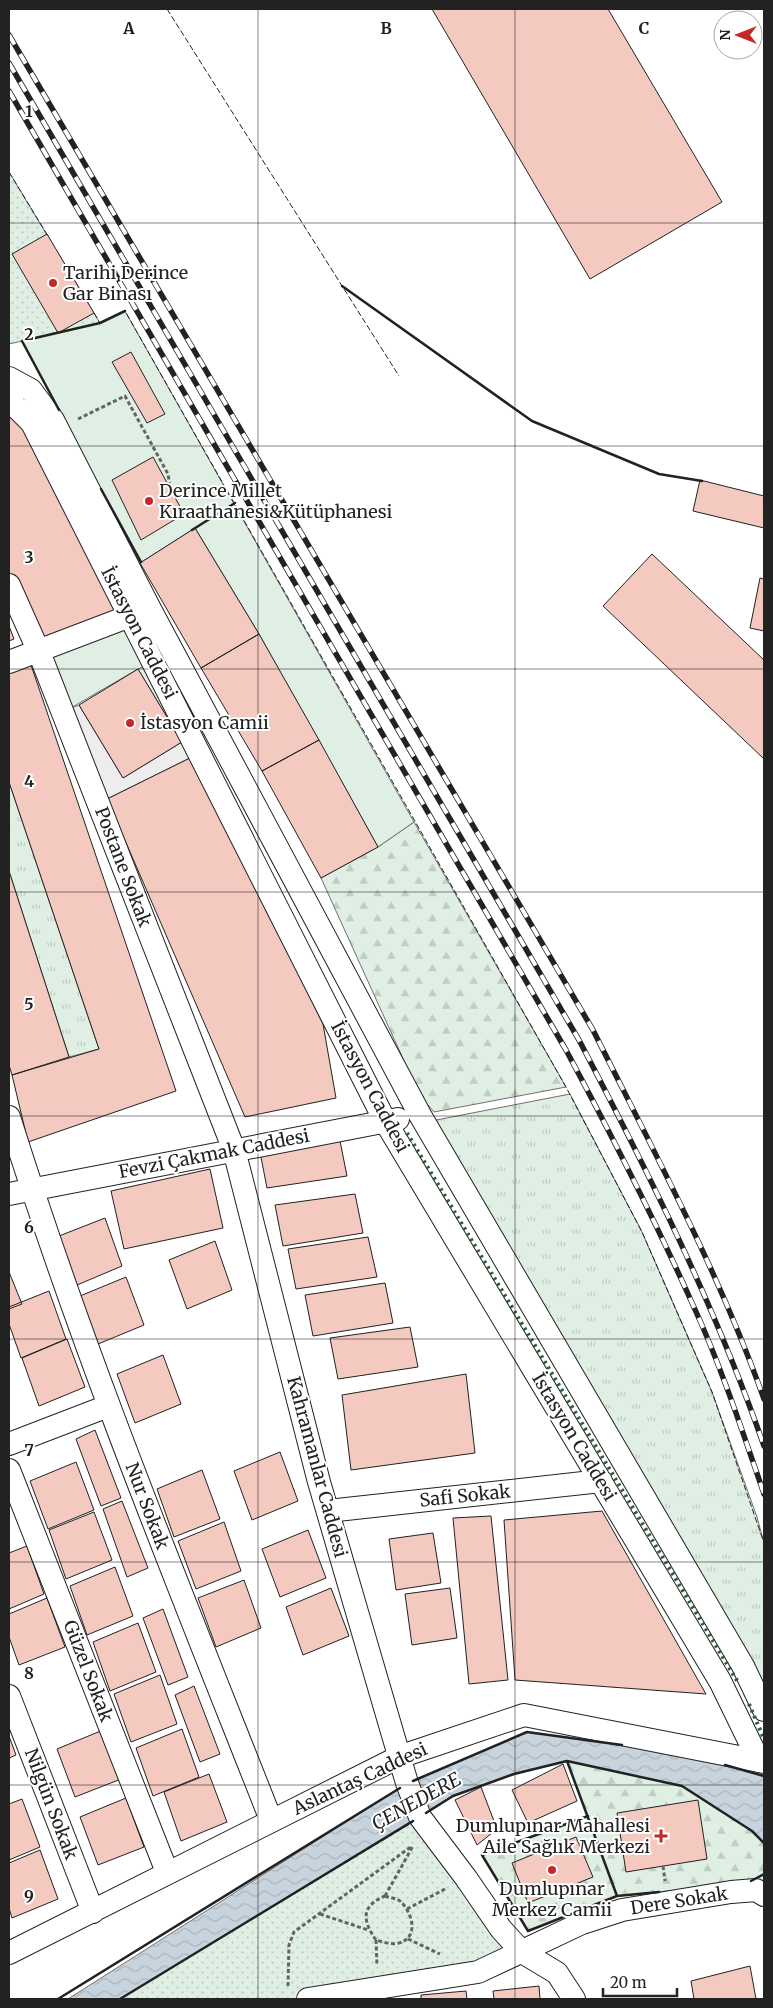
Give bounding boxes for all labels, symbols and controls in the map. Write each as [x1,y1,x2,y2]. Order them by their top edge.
north arrow [713,10,763,60]
text: A [122,18,135,38]
text: B [380,18,392,38]
text: C [639,18,649,38]
text: N [716,29,734,41]
text: 1 [25,101,33,121]
place label: Tarihi Derince Gar Binası [63,261,188,305]
marker: Tarihi Derince Gar Binası [47,277,59,289]
text: 2 [24,324,34,344]
place label: Derince Millet Kıraathanesi&Kütüphanesi [159,479,392,523]
marker: Derince Millet Kıraathanesi&Kütüphanesi [143,495,155,507]
text: 3 [24,547,34,567]
street label: İstasyon Caddesi [96,563,183,703]
place label: İstasyon Camii [140,711,269,734]
marker: İstasyon Camii [124,717,136,729]
text: 4 [24,771,34,791]
street label: Postane Sokak [90,804,157,931]
text: 5 [24,994,34,1014]
street label: İstasyon Caddesi [326,1017,415,1156]
street label: Fevzi Çakmak Caddesi [117,1124,311,1183]
text: 6 [24,1217,34,1237]
street label: İstasyon Caddesi [527,1369,622,1505]
street label: Kahramanlar Caddesi [282,1374,353,1560]
text: 7 [24,1440,34,1460]
street label: Nur Sokak [120,1459,175,1553]
street label: Safi Sokak [418,1479,512,1512]
street label: Güzel Sokak [59,1617,119,1725]
text: 8 [24,1663,34,1683]
street label: Aslantaş Caddesi [288,1737,431,1820]
street label: Nilgün Sokak [20,1745,83,1863]
water label: ÇENEDERE [367,1767,465,1835]
place label: Dumlupınar Mahallesi Aile Sağlık Merkezi [456,1814,650,1858]
marker: Dumlupınar Mahallesi Aile Sağlık Merkezi [654,1829,668,1843]
marker: Dumlupınar Merkez Camii [546,1864,558,1876]
place label: Dumlupınar Merkez Camii [492,1877,612,1921]
street label: Dere Sokak [629,1881,730,1920]
text: 9 [24,1886,34,1906]
scale bar [603,1966,677,1998]
text: 20 m [610,1973,647,1992]

